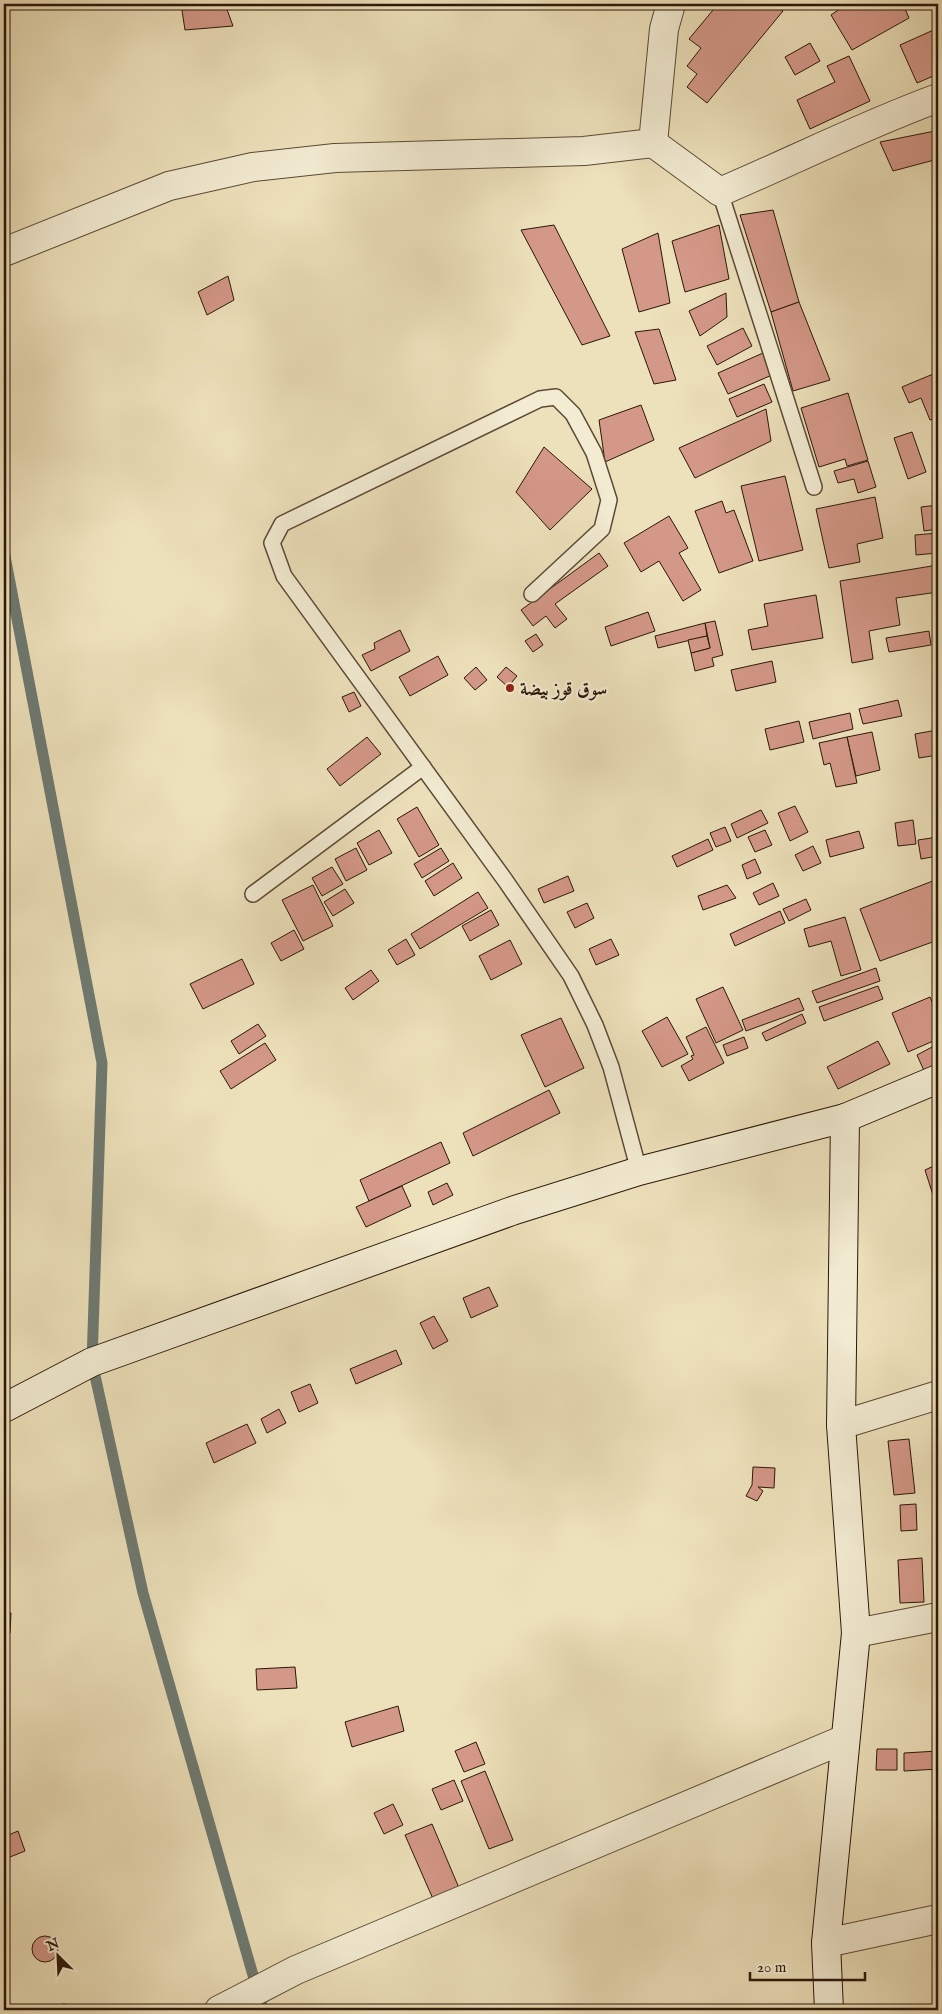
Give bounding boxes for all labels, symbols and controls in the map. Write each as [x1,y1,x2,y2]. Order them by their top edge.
place label: سوق قوز بيضة [520,678,607,702]
marker: سوق قوز بيضة [504,682,516,694]
north arrow [32,1932,82,1982]
text: N [43,1934,62,1956]
scale bar [750,1949,864,1981]
text: 20 m [757,1958,787,1977]

